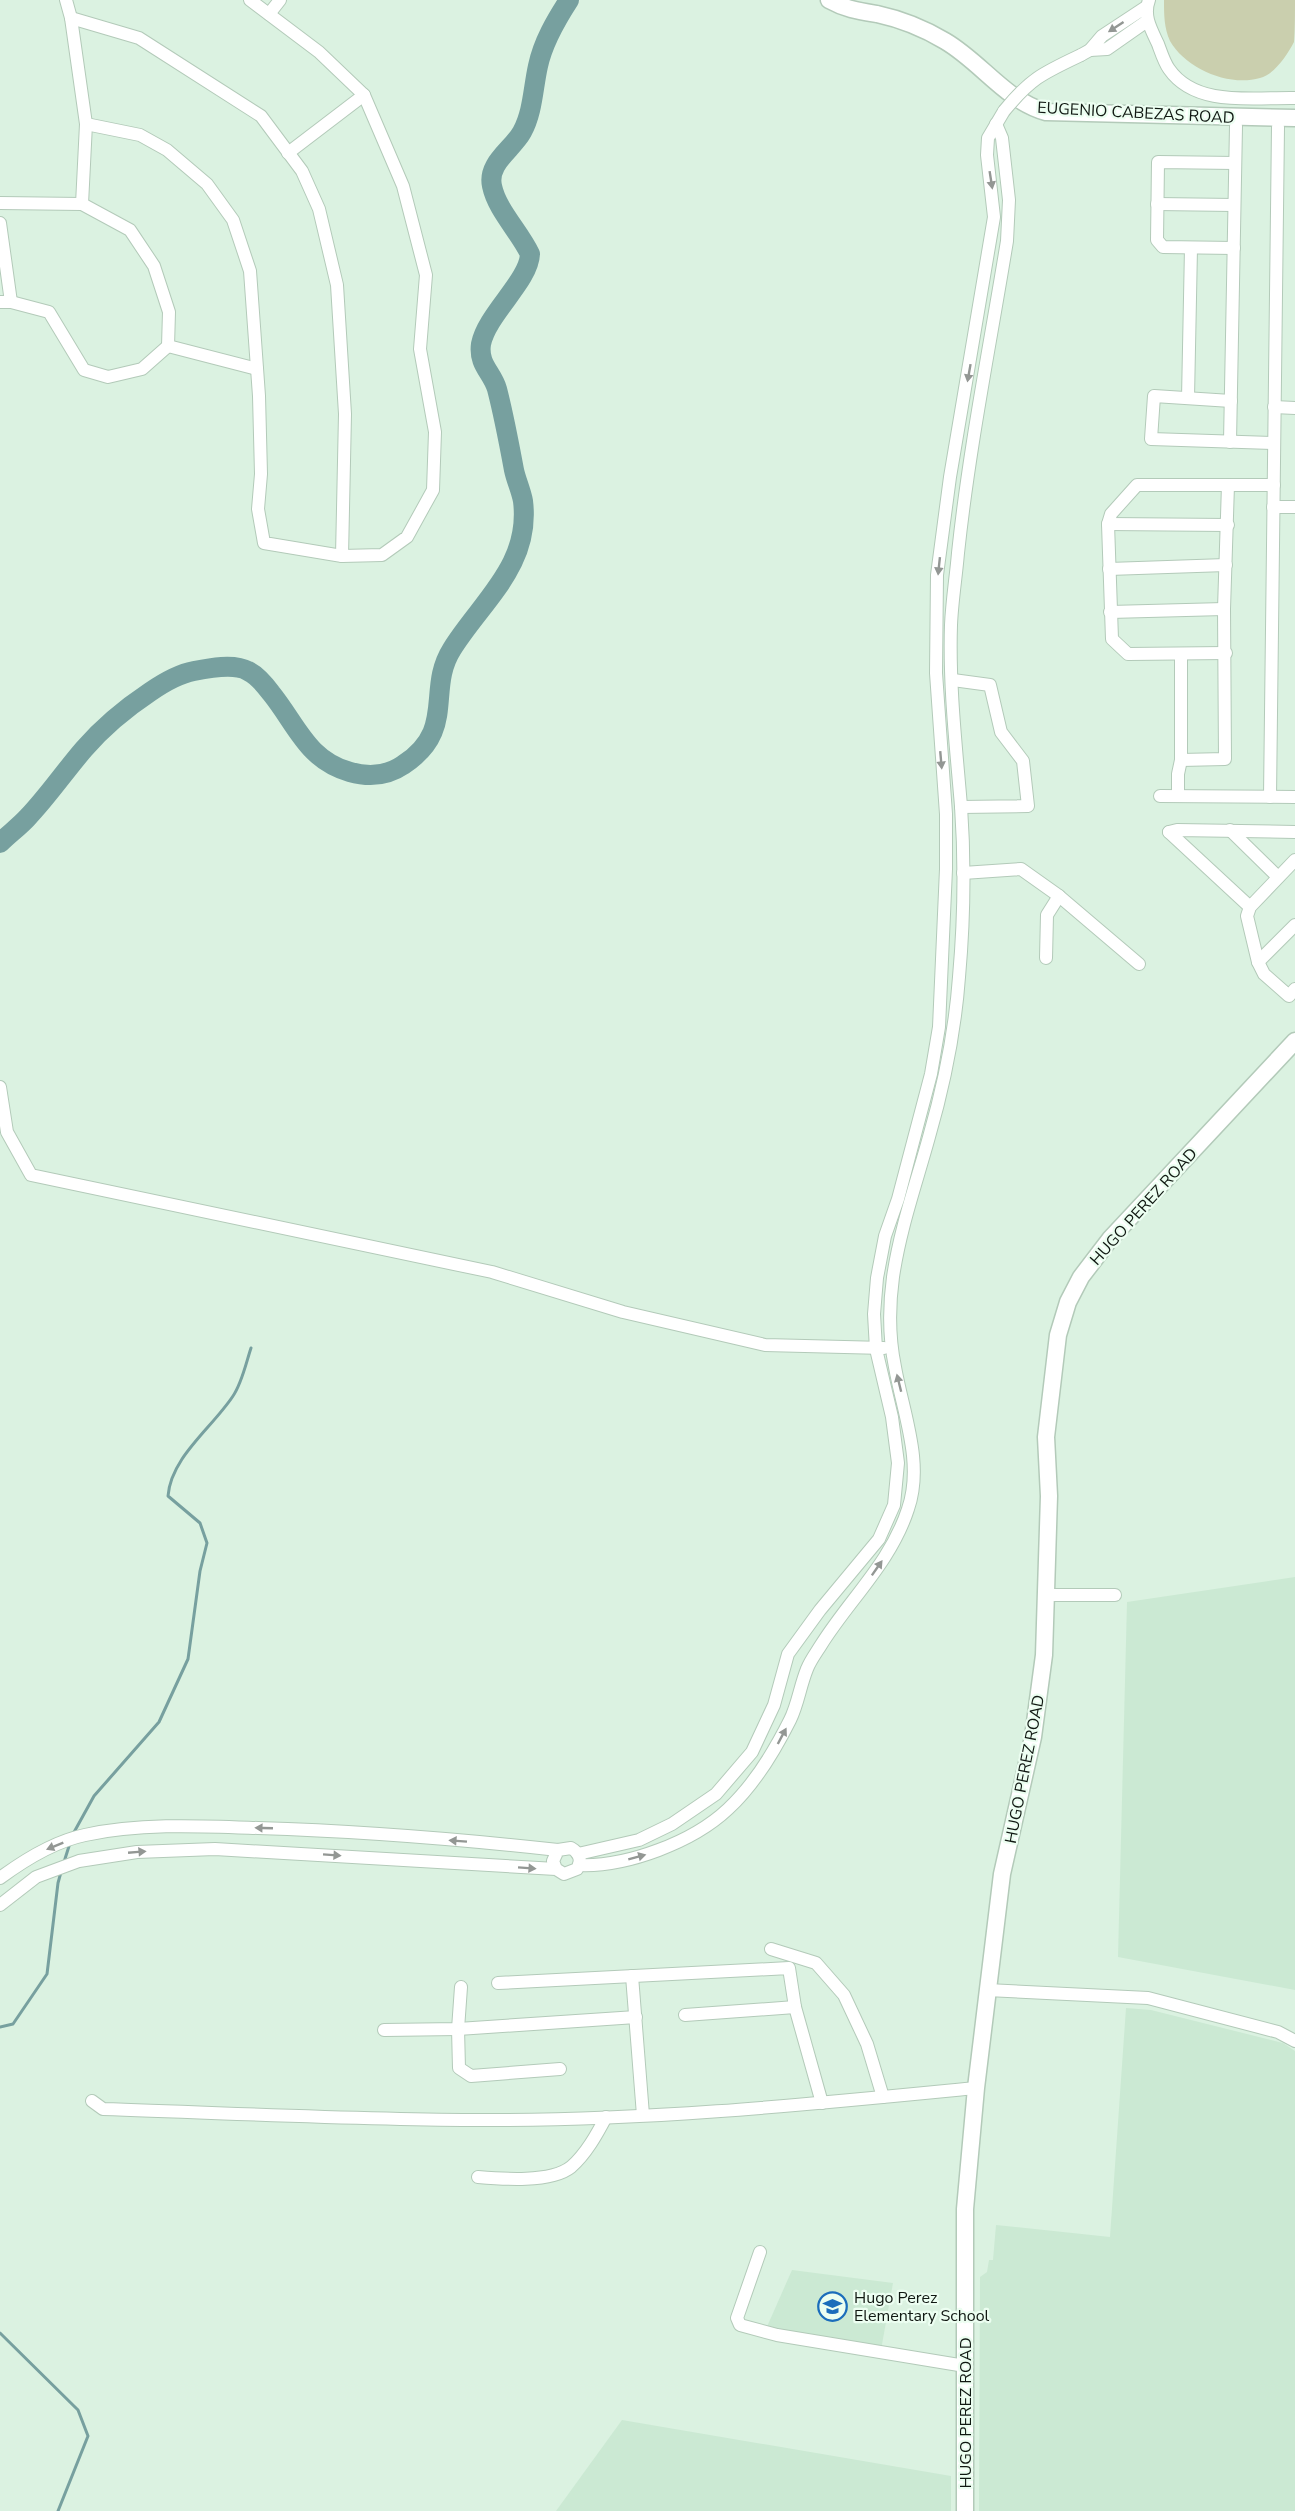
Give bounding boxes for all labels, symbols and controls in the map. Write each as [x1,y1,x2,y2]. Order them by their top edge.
one-way arrow [1108,21,1124,32]
street label: EUGENIO CABEZAS ROAD [1037,97,1235,129]
one-way arrow [987,171,996,190]
one-way arrow [964,364,973,383]
one-way arrow [934,556,943,575]
one-way arrow [936,751,946,770]
street label: HUGO PEREZ ROAD [1085,1143,1202,1270]
one-way arrow [893,1374,903,1393]
one-way arrow [871,1561,883,1577]
street label: HUGO PEREZ ROAD [1000,1693,1050,1845]
one-way arrow [776,1727,786,1745]
one-way arrow [254,1824,273,1833]
one-way arrow [449,1836,468,1845]
one-way arrow [45,1841,63,1851]
one-way arrow [128,1848,147,1857]
one-way arrow [322,1851,341,1860]
one-way arrow [628,1852,646,1861]
one-way arrow [517,1863,536,1872]
place label: Hugo Perez Elementary School [854,2287,990,2327]
school or university icon: Hugo Perez Elementary School [817,2290,849,2322]
street label: HUGO PEREZ ROAD [955,2337,977,2489]

